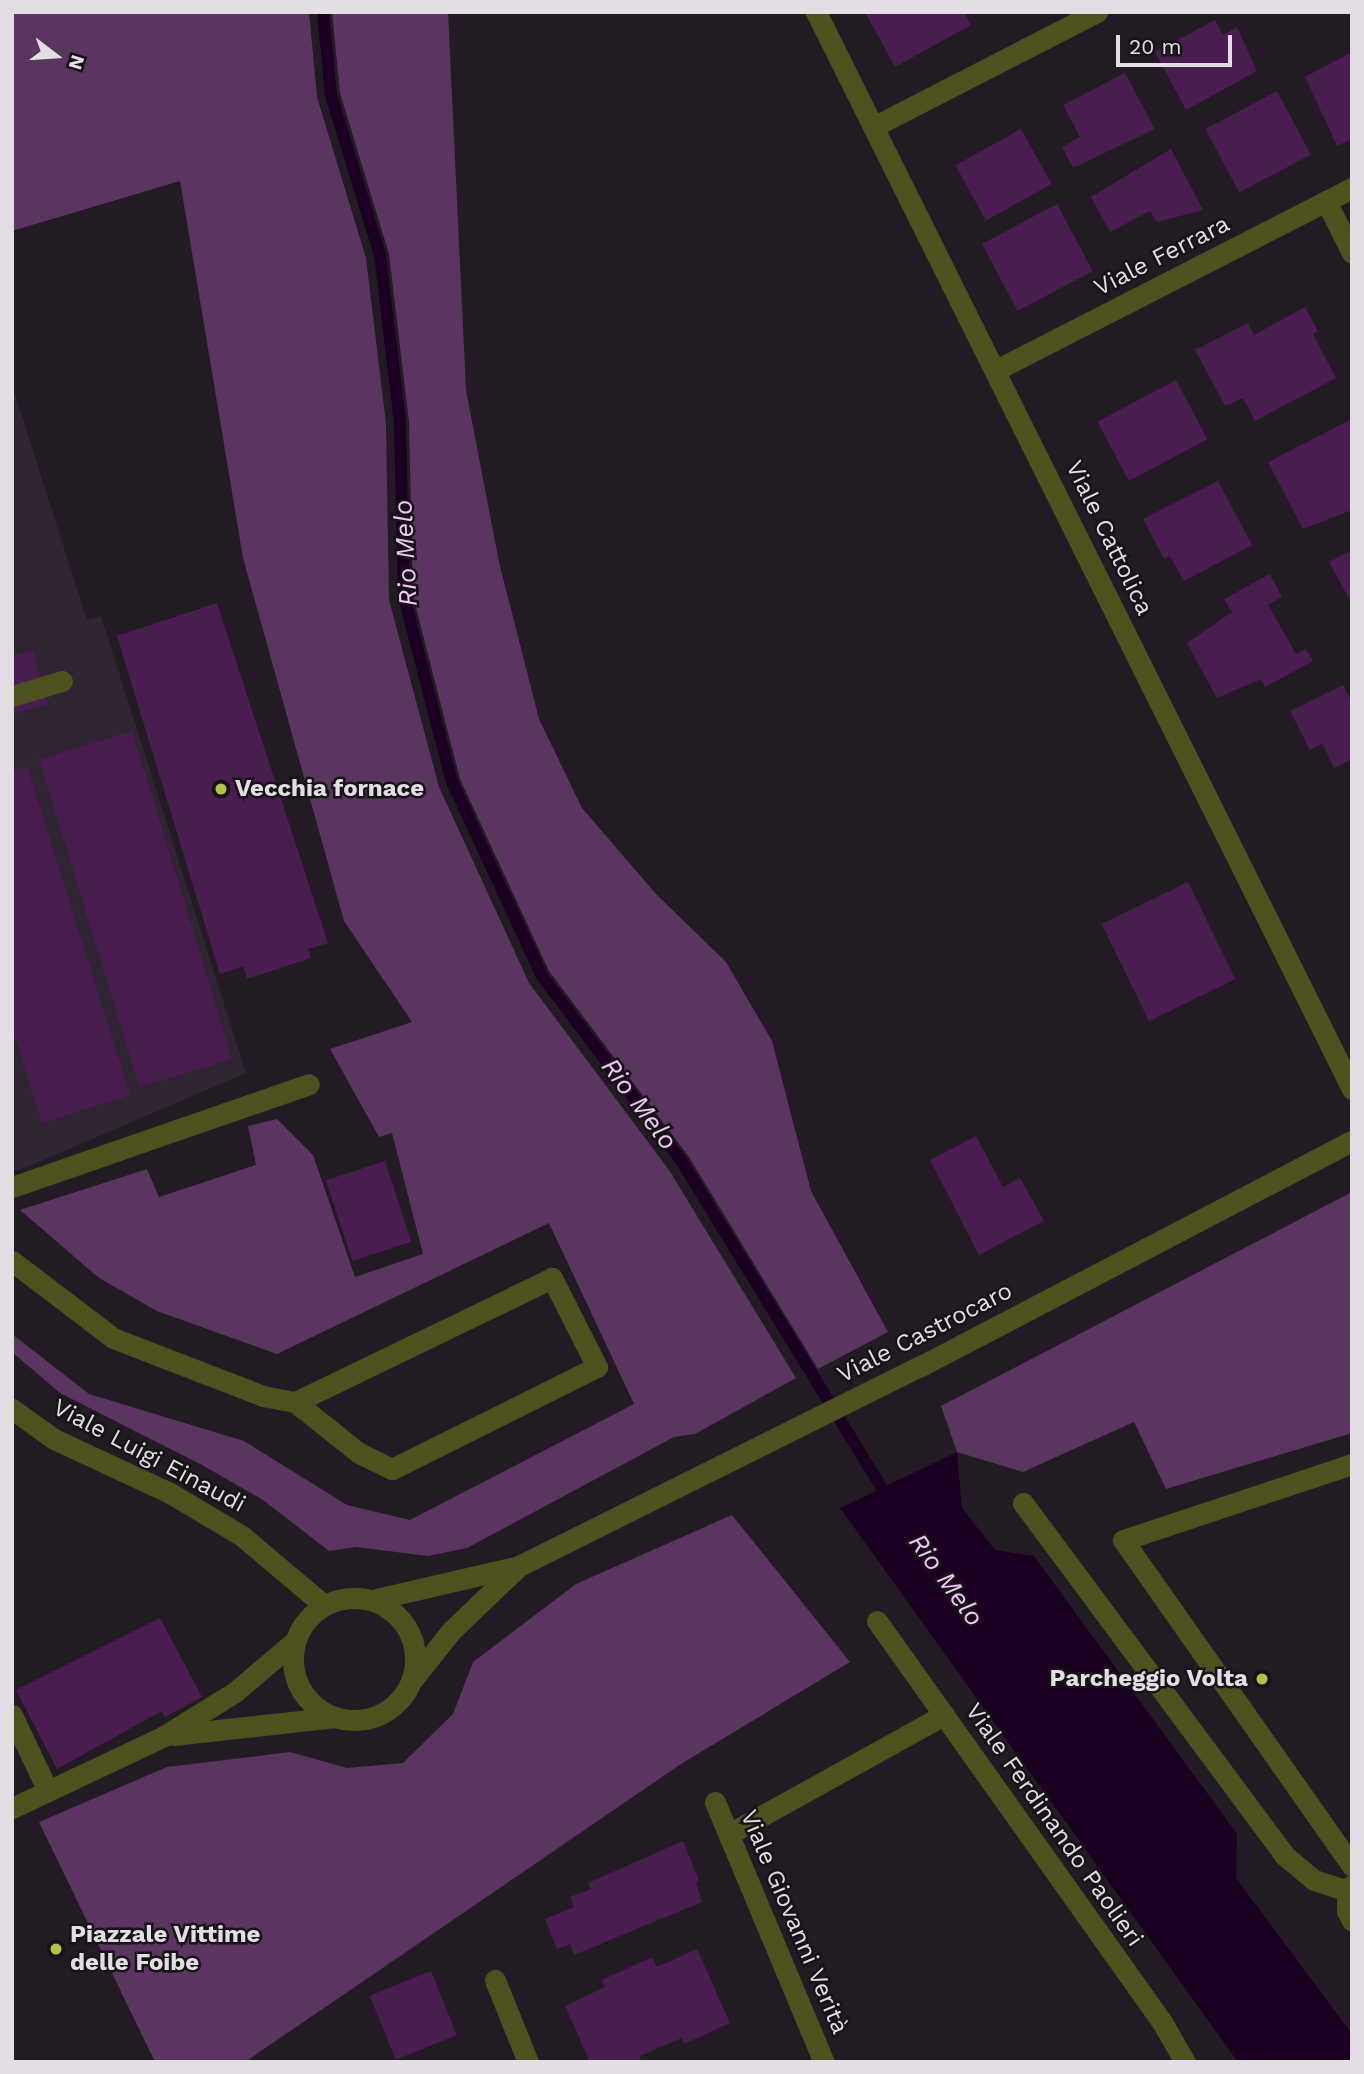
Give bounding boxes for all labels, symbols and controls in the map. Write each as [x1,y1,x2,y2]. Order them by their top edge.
north arrow [21,21,91,91]
scale bar [1119,21,1234,65]
text: 20 m [1129,34,1181,59]
text: N [64,52,90,72]
street label: Viale Ferrara [1090,210,1234,302]
street label: Viale Cattolica [1059,456,1159,620]
water label: Rio Melo [388,499,424,607]
place label: Vecchia fornace [235,775,424,803]
marker: Vecchia fornace [213,781,229,797]
water label: Rio Melo [594,1052,684,1156]
street label: Viale Castrocaro [833,1277,1017,1389]
street label: Viale Luigi Einaudi [48,1393,250,1519]
water label: Rio Melo [902,1528,990,1632]
place label: Parcheggio Volta [1049,1665,1248,1693]
marker: Parcheggio Volta [1254,1671,1270,1687]
street label: Viale Ferdinando Paolieri [959,1698,1149,1952]
street label: Viale Giovanni Verità [734,1805,854,2039]
place label: Piazzale Vittime delle Foibe [70,1921,261,1977]
marker: Piazzale Vittime delle Foibe [48,1941,64,1957]

